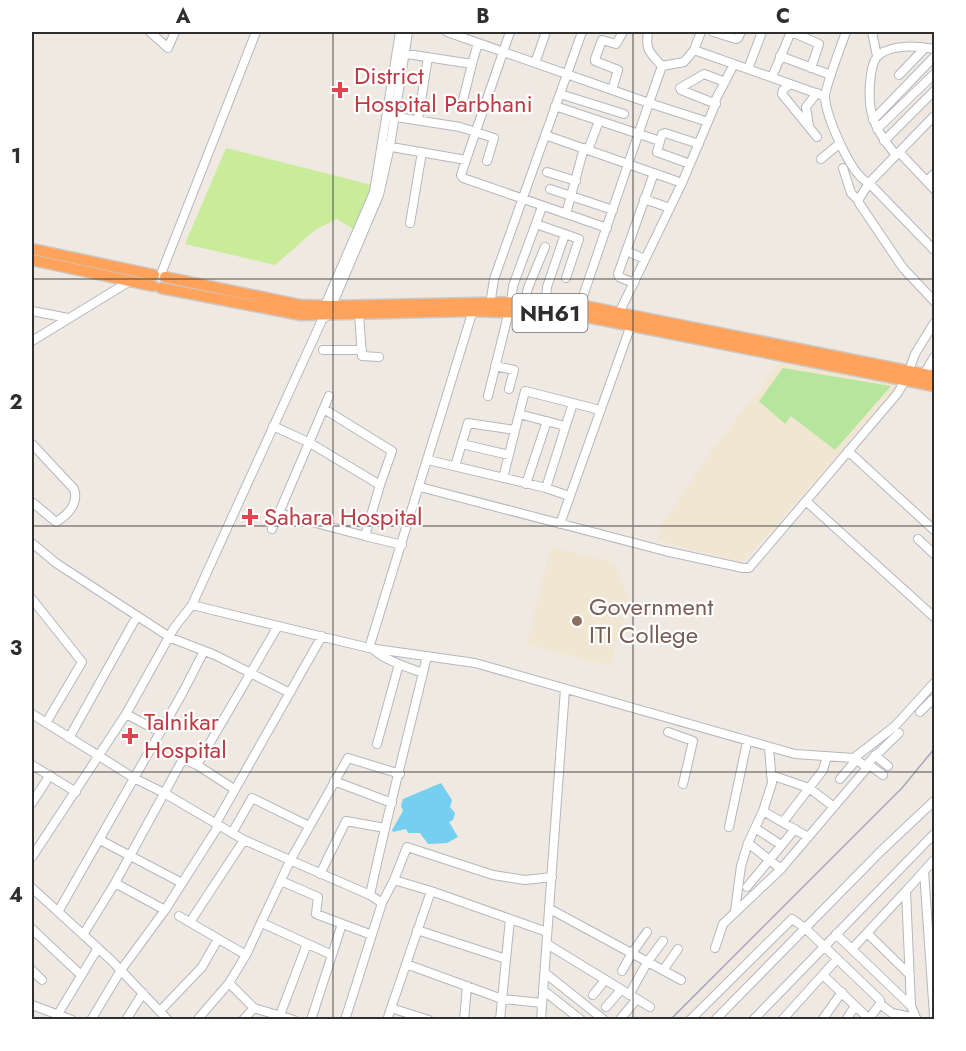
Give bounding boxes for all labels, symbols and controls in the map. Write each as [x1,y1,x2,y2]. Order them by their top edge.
text: A [175,2,191,31]
text: B [476,2,490,31]
text: C [776,2,790,31]
place label: District Hospital Parbhani [354,58,533,121]
marker: District Hospital Parbhani [331,81,349,99]
text: 1 [11,142,21,171]
road number: NH61 [512,294,588,332]
text: 2 [9,388,23,417]
place label: Sahara Hospital [264,499,423,534]
marker: Sahara Hospital [241,508,259,526]
place label: Government ITI College [589,589,713,652]
marker: Government ITI College [570,614,584,628]
text: 3 [10,634,22,663]
place label: Talnikar Hospital [144,704,227,767]
marker: Talnikar Hospital [121,727,139,745]
text: 4 [9,881,23,910]

